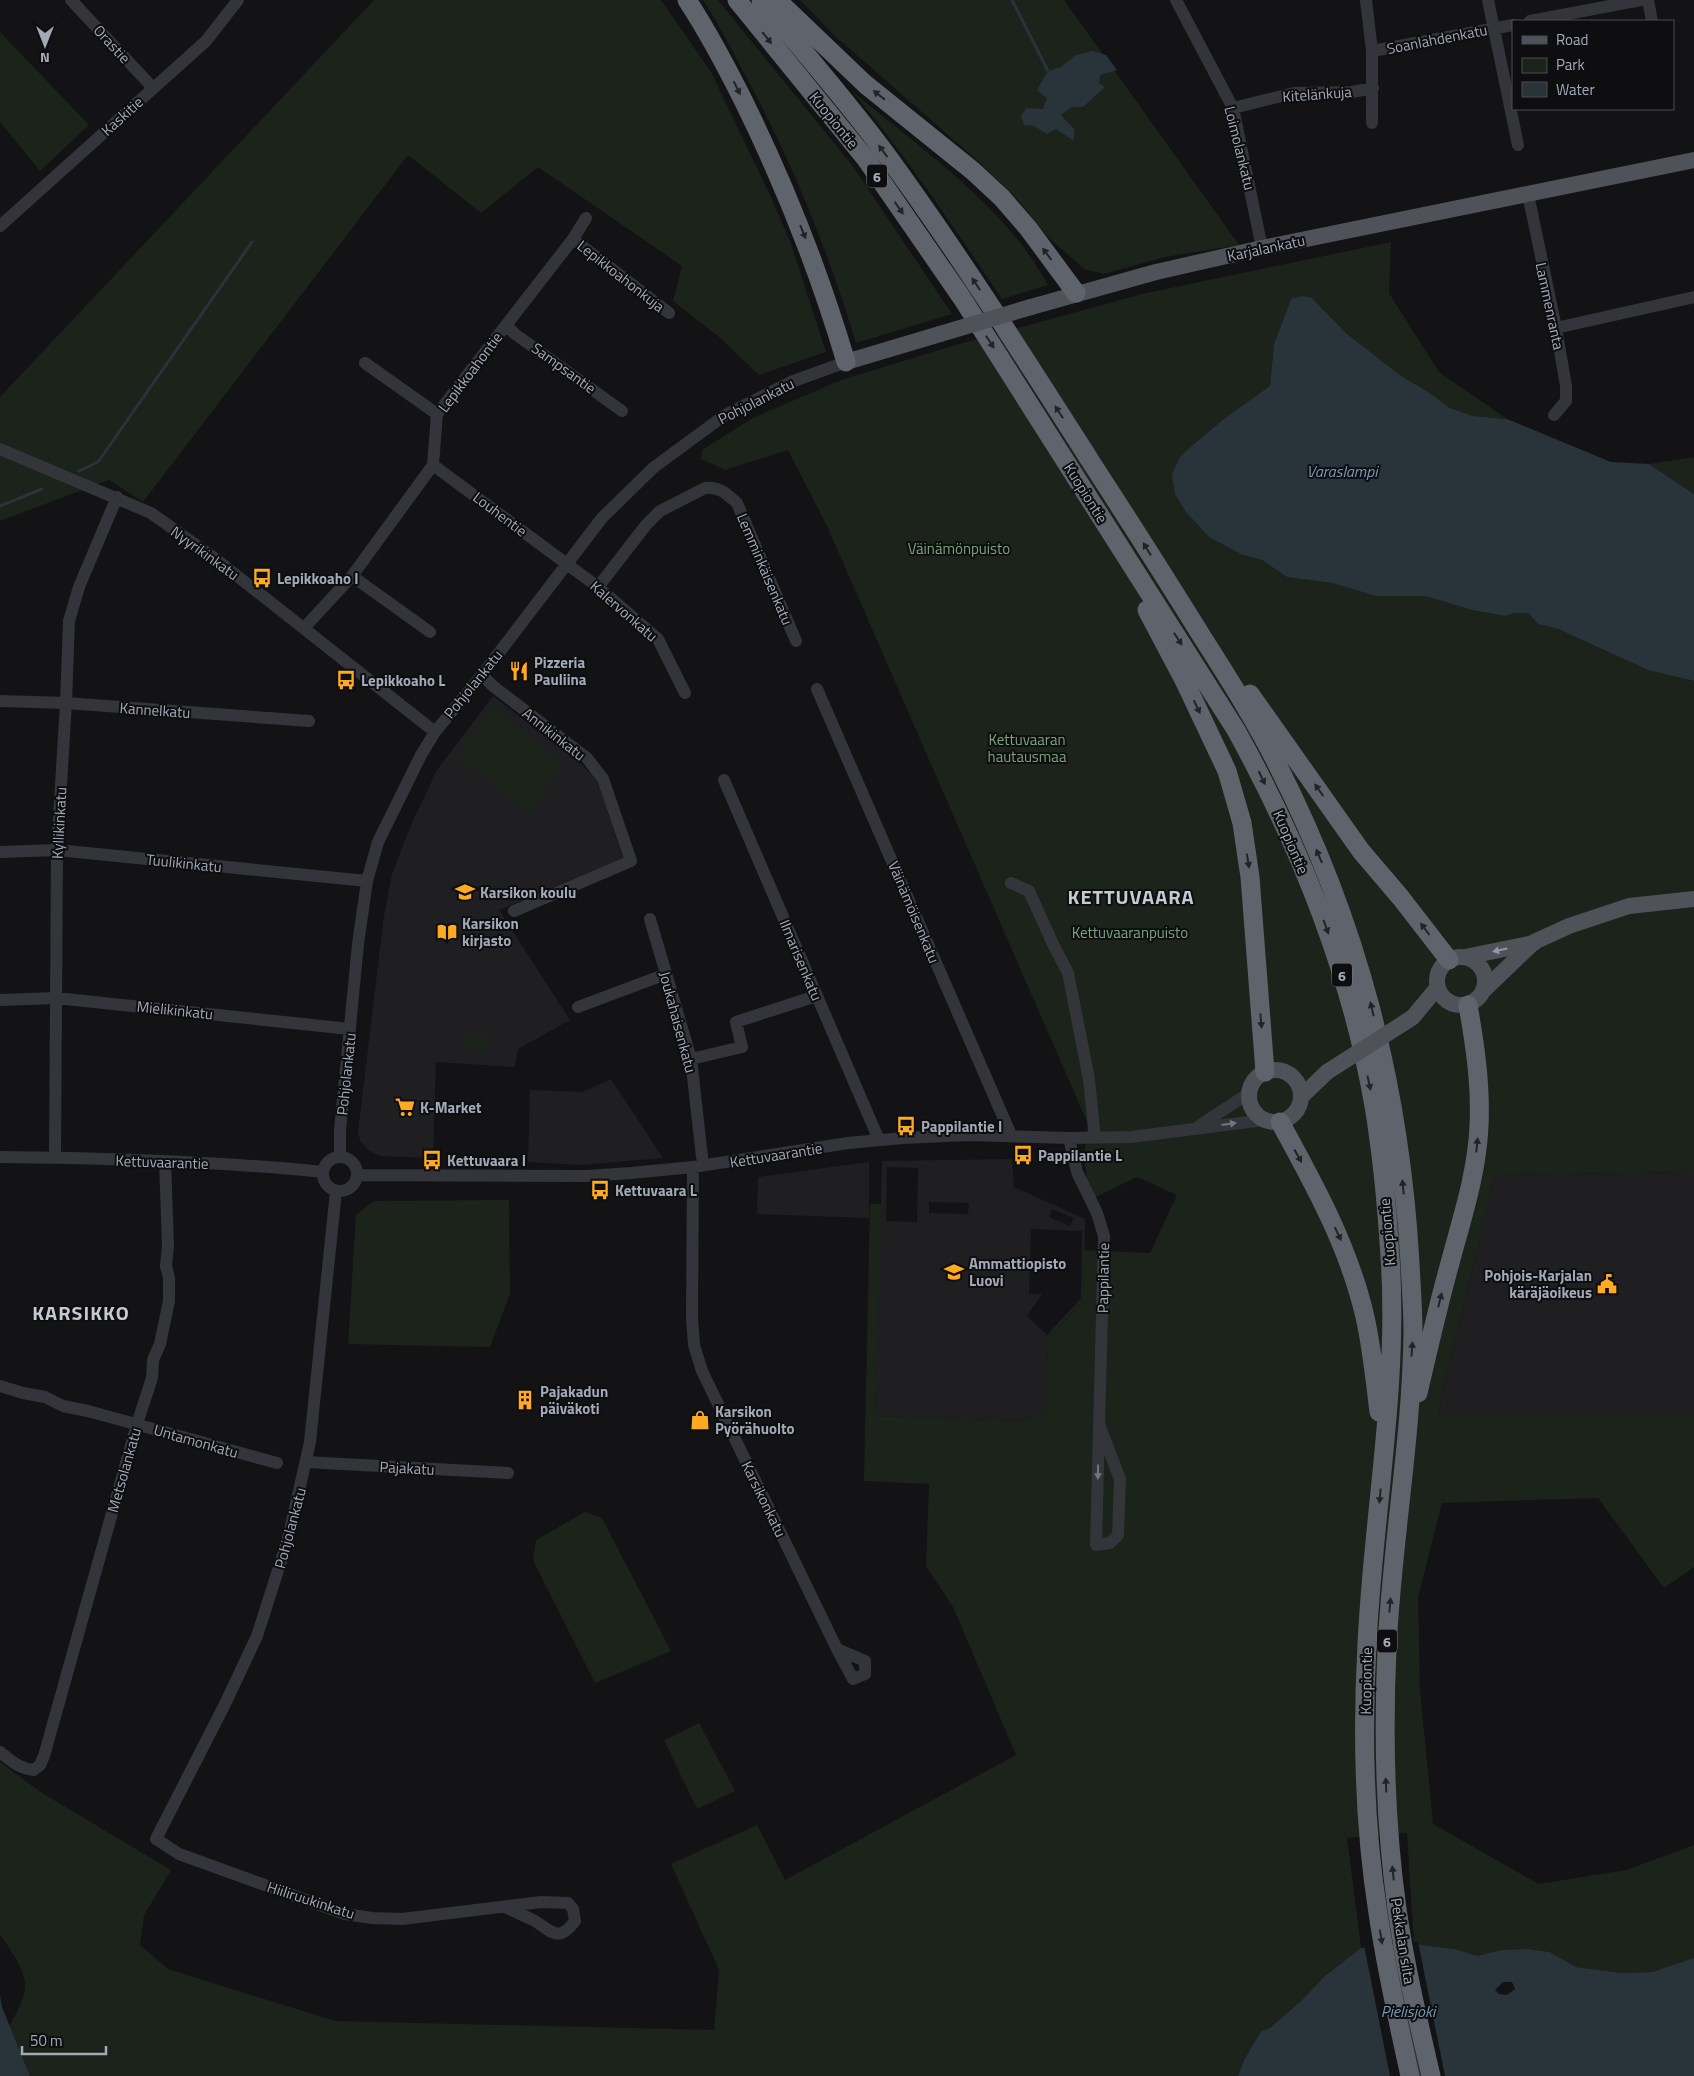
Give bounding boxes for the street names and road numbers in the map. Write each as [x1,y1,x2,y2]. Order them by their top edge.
street label: Soanlahdenkatu [1385,18,1489,60]
street label: Orastie [88,19,136,69]
street label: Kitelänkuja [1281,80,1353,108]
street label: Kuopiontie [804,87,864,153]
street label: Kaskitie [96,91,148,141]
street label: Loimolankatu [1218,104,1262,192]
road number: 6 [867,165,887,188]
street label: Karjalankatu [1225,229,1307,267]
street label: Lepikkoahonkuja [572,234,670,318]
street label: Lammenranta [1530,260,1571,352]
street label: Lepikkoahontie [432,327,508,417]
street label: Sampsantie [527,337,601,399]
street label: Pohjolankatu [714,372,798,430]
street label: Kuopiontie [1058,458,1114,528]
street label: Louhentie [468,486,532,542]
street label: Lemminkäisenkatu [731,509,799,629]
street label: Nyyrikinkatu [166,520,244,586]
street label: Kalervonkatu [585,575,663,647]
street label: Pohjolankatu [438,645,508,723]
street label: Kannelkatu [119,696,191,724]
street label: Annikinkatu [517,702,591,766]
street label: Kyllikinkatu [46,786,72,860]
street label: Kuopiontie [1267,806,1315,878]
street label: Tuulikinkatu [145,848,223,878]
street label: Väinämöisenkatu [882,857,946,967]
street label: Ilmarisenkatu [774,916,828,1004]
road number: 6 [1332,964,1352,986]
street label: Joukahaisenkatu [653,969,703,1075]
street label: Mielikinkatu [136,995,214,1025]
street label: Pohjolankatu [330,1032,362,1116]
street label: Kettuvaarantie [728,1136,824,1174]
street label: Kettuvaarantie [115,1149,209,1175]
street label: Kuopiontie [1373,1197,1401,1267]
street label: Pappilantie [1091,1243,1115,1313]
street label: Untamonkatu [151,1418,241,1464]
street label: Metsolankatu [101,1425,147,1515]
street label: Pajakatu [379,1455,435,1481]
street label: Karsikonkatu [736,1457,792,1541]
street label: Pohjolankatu [268,1485,312,1571]
road number: 6 [1377,1630,1397,1652]
street label: Kuopiontie [1354,1647,1378,1715]
street label: Hiiliruukinkatu [264,1875,358,1925]
street label: Pekkalan silta [1385,1896,1421,1986]

